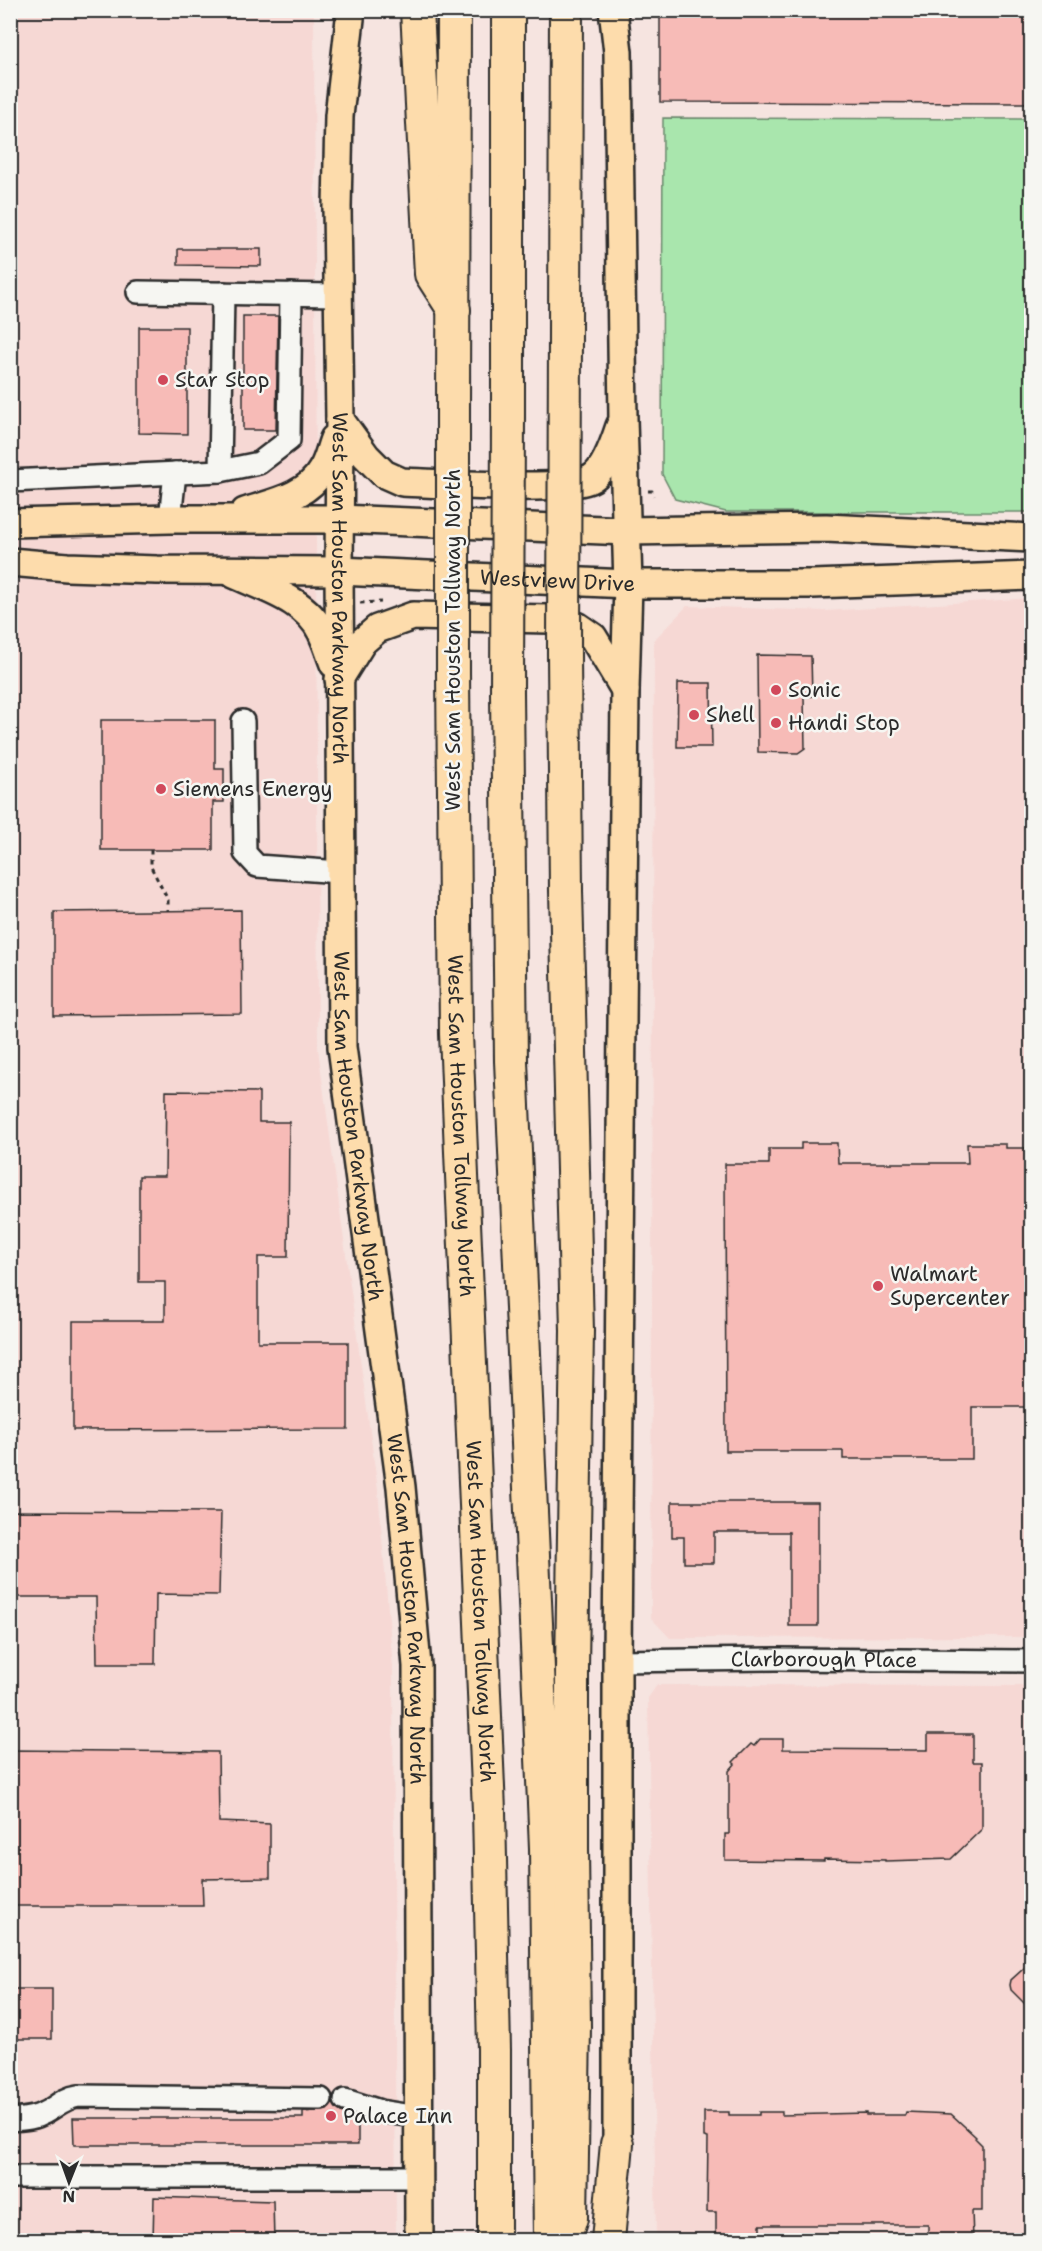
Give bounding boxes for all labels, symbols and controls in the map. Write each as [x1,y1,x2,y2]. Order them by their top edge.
place label: Star Stop [175,366,270,394]
marker: Star Stop [156,373,170,387]
street label: West Sam Houston Parkway North [325,412,354,765]
street label: West Sam Houston Tollway North [439,469,467,811]
street label: Westview Drive [479,563,635,598]
place label: Sonic [788,676,841,704]
marker: Sonic [769,683,783,697]
place label: Shell [706,701,755,729]
marker: Shell [687,708,701,722]
place label: Handi Stop [788,709,900,737]
marker: Handi Stop [769,716,783,730]
place label: Siemens Energy [173,775,333,803]
marker: Siemens Energy [154,782,168,796]
street label: West Sam Houston Parkway North [327,951,390,1303]
street label: West Sam Houston Tollway North [441,954,481,1298]
place label: Walmart Supercenter [890,1260,1010,1312]
marker: Walmart Supercenter [871,1279,885,1293]
street label: West Sam Houston Parkway North [380,1432,431,1785]
street label: West Sam Houston Tollway North [459,1440,502,1783]
street label: Clarborough Place [731,1645,917,1674]
place label: Palace Inn [343,2102,452,2130]
marker: Palace Inn [324,2109,338,2123]
north arrow [39,2152,99,2212]
text: N [62,2186,75,2207]

